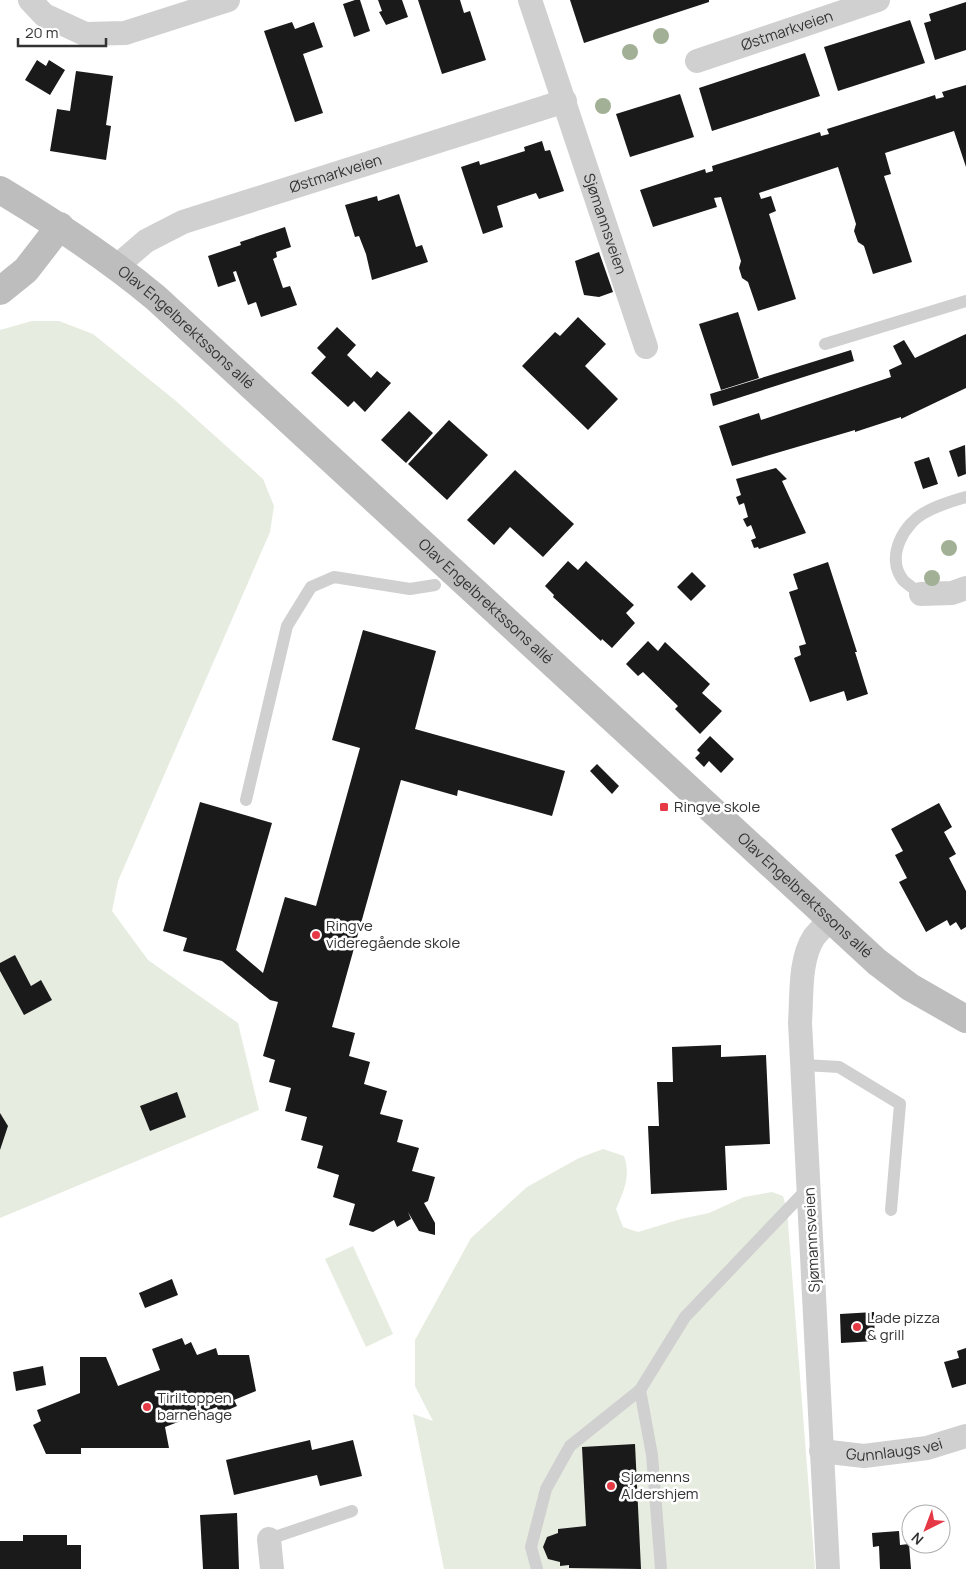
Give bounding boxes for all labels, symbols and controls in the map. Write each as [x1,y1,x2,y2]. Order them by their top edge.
street label: Østmarkveien [738,5,836,55]
scale bar [18,15,105,47]
text: 20 m [25,22,58,43]
street label: Østmarkveien [287,149,384,198]
street label: Sjømannsveien [579,170,632,277]
street label: Olav Engelbrektssons allé [114,260,260,394]
street label: Olav Engelbrektssons allé [414,534,558,669]
place label: Ringve skole [674,796,760,817]
marker: Ringve skole [658,801,670,813]
street label: Olav Engelbrektssons allé [733,828,877,963]
place label: Ringve videregående skole [326,915,461,953]
marker: Ringve videregående skole [310,929,322,941]
street label: Sjømannsveien [798,1187,825,1293]
place label: Lade pizza & grill [867,1307,940,1345]
marker: Lade pizza & grill [851,1321,863,1333]
place label: Tiriltoppen barnehage [157,1387,232,1425]
marker: Tiriltoppen barnehage [141,1401,153,1413]
street label: Gunnlaugs vei [845,1433,945,1466]
place label: Sjømenns Aldershjem [621,1466,699,1504]
marker: Sjømenns Aldershjem [605,1480,617,1492]
north arrow [901,1504,951,1554]
text: N [907,1529,927,1549]

